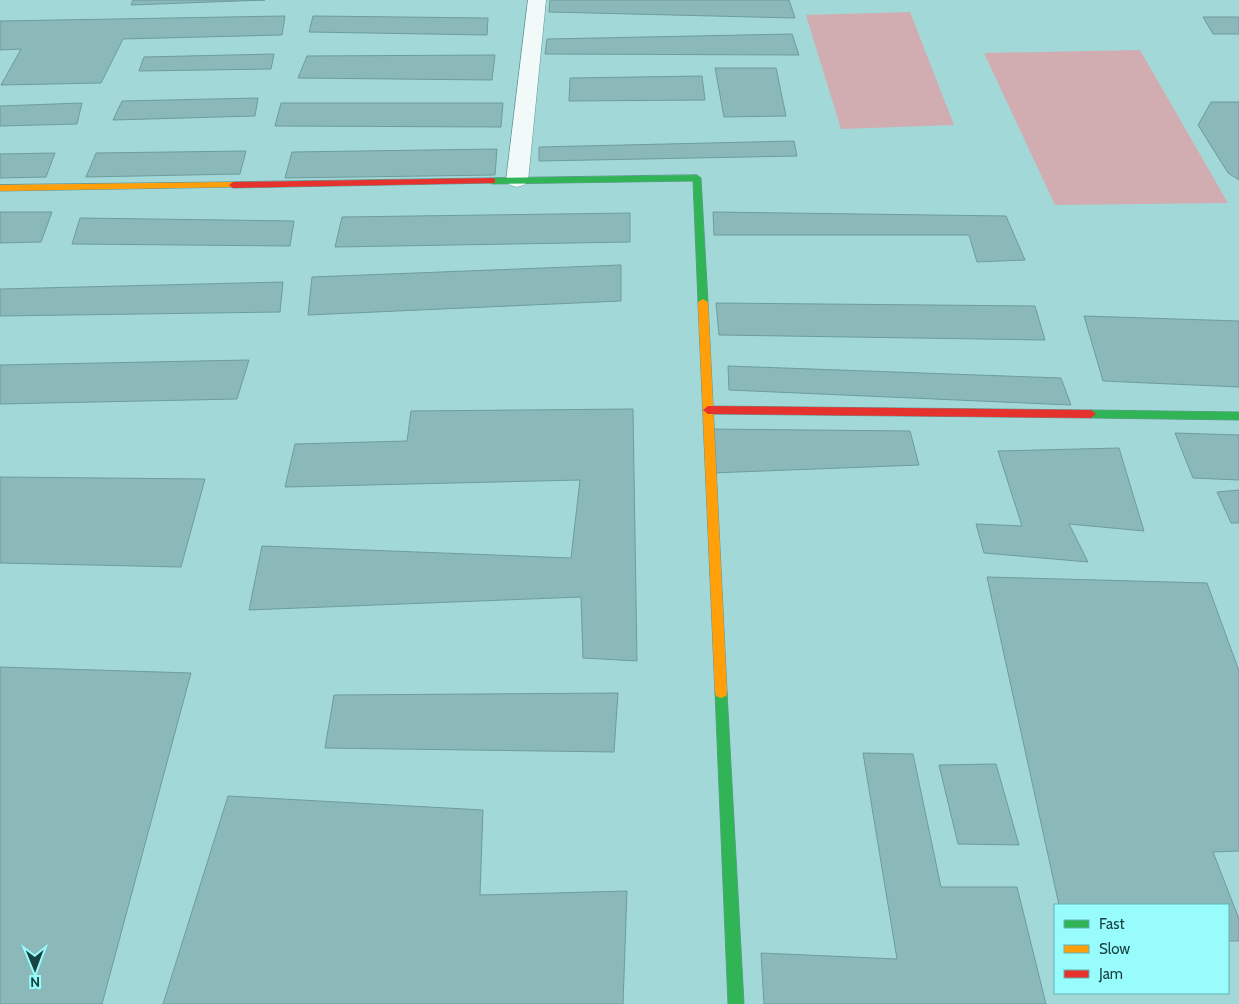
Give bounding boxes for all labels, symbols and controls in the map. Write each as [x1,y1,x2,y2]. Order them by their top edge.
legend [1054,904,1229,994]
text: Fast [1099,915,1124,933]
text: Slow [1099,940,1130,958]
north arrow [10,944,60,994]
text: Jam [1098,965,1123,983]
text: N [30,973,40,991]

